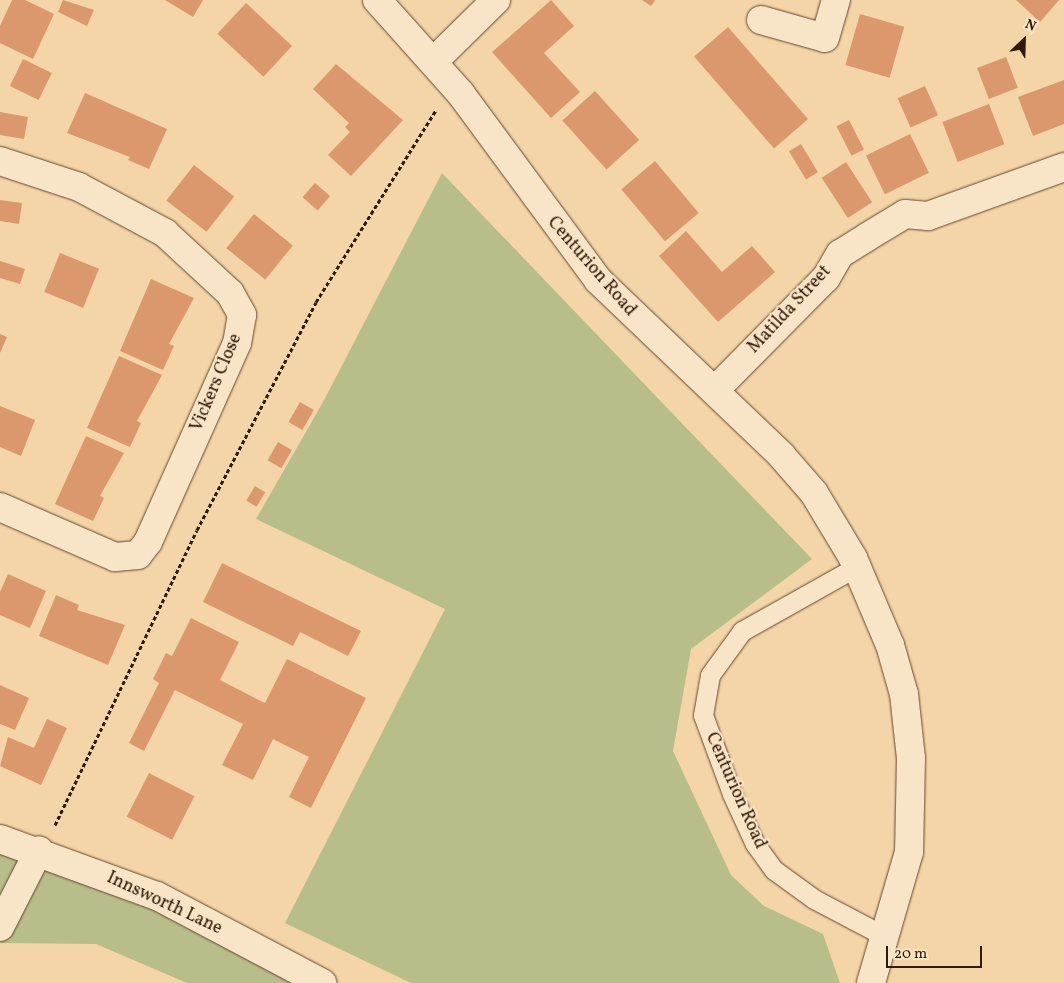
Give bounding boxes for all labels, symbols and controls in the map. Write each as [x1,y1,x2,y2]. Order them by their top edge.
north arrow [999,15,1049,65]
text: N [1022,15,1039,37]
street label: Centurion Road [542,213,640,321]
street label: Matilda Street [744,262,836,358]
street label: Vickers Close [187,331,247,435]
street label: Centurion Road [700,729,770,853]
street label: Innsworth Lane [103,868,225,940]
scale bar [889,936,985,968]
text: 20 m [894,944,927,965]

